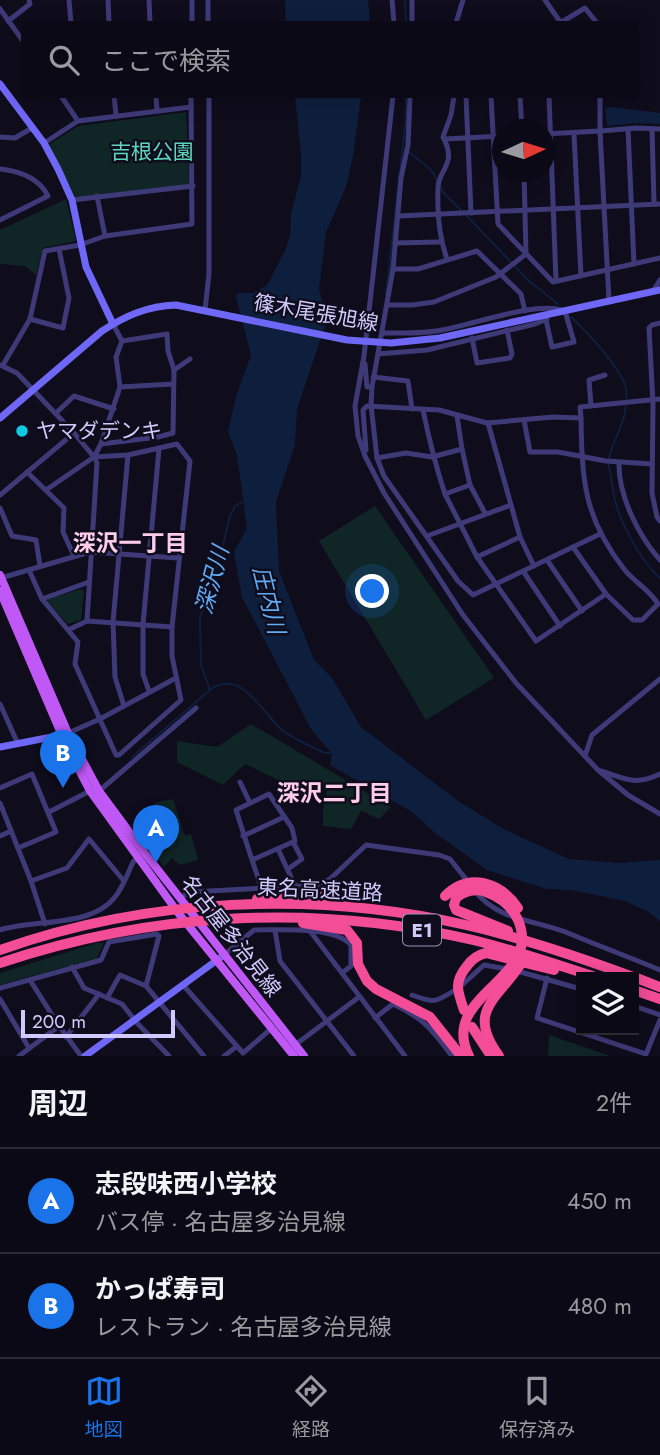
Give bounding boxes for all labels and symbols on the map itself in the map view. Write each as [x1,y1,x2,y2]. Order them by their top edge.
north arrow [492,119,555,182]
park label: 吉根公園 [110,137,194,167]
street label: 篠木尾張旭線 [251,287,381,339]
place label: ヤマダデンキ [36,416,162,446]
marker: ヤマダデンキ [14,423,30,439]
district label: 深沢一丁目 [73,526,188,560]
water label: 深沢川 [187,539,238,618]
water label: 庄内川 [244,562,295,640]
your location [355,574,389,608]
pin: B [40,730,86,788]
district label: 深沢二丁目 [277,776,392,810]
pin: A [133,805,179,863]
street label: 名古屋多治見線 [174,869,288,1003]
street label: 東名高速道路 [256,872,384,908]
road number: E1 [403,914,441,946]
scale bar [21,1007,175,1039]

